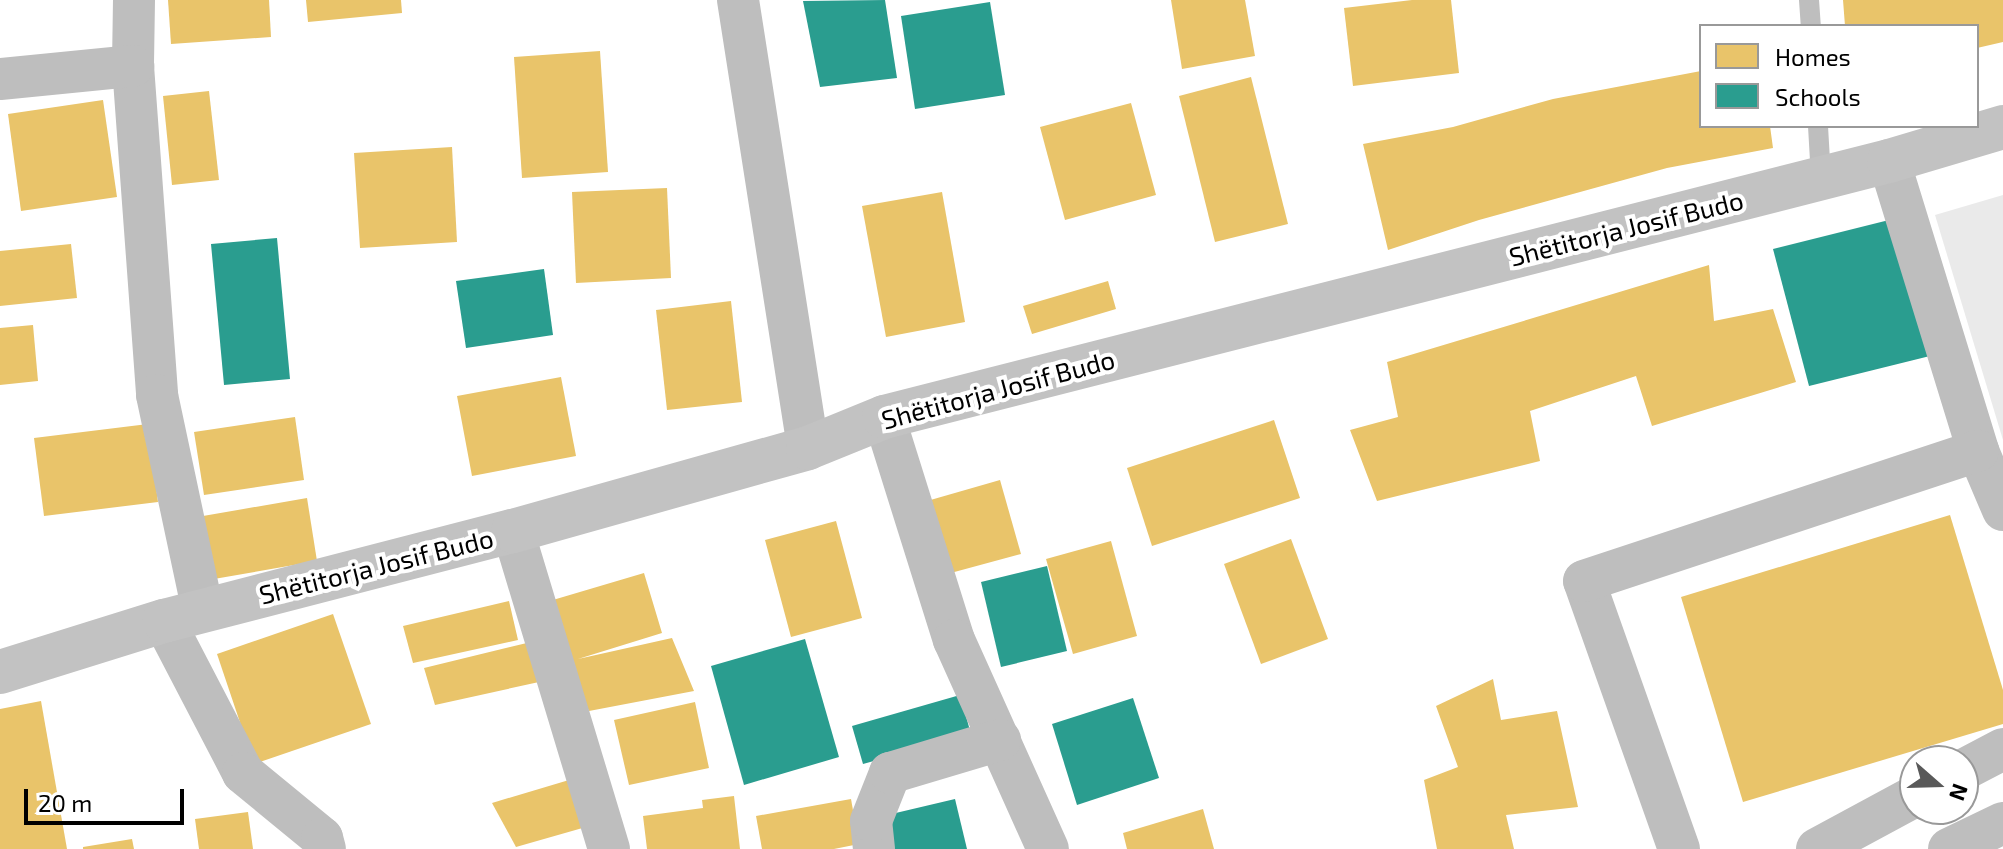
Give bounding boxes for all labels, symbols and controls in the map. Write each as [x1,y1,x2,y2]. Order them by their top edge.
legend [1699,24,1979,128]
text: Homes [1775,42,1851,71]
text: Schools [1775,82,1861,111]
street label: Shëtitorja Josif Budo [1505,184,1747,272]
street label: Shëtitorja Josif Budo [877,343,1119,435]
street label: Shëtitorja Josif Budo [255,522,497,610]
north arrow [1899,745,1979,825]
scale bar [28,773,188,823]
text: N [1945,781,1975,804]
text: 20 m [38,788,92,817]

